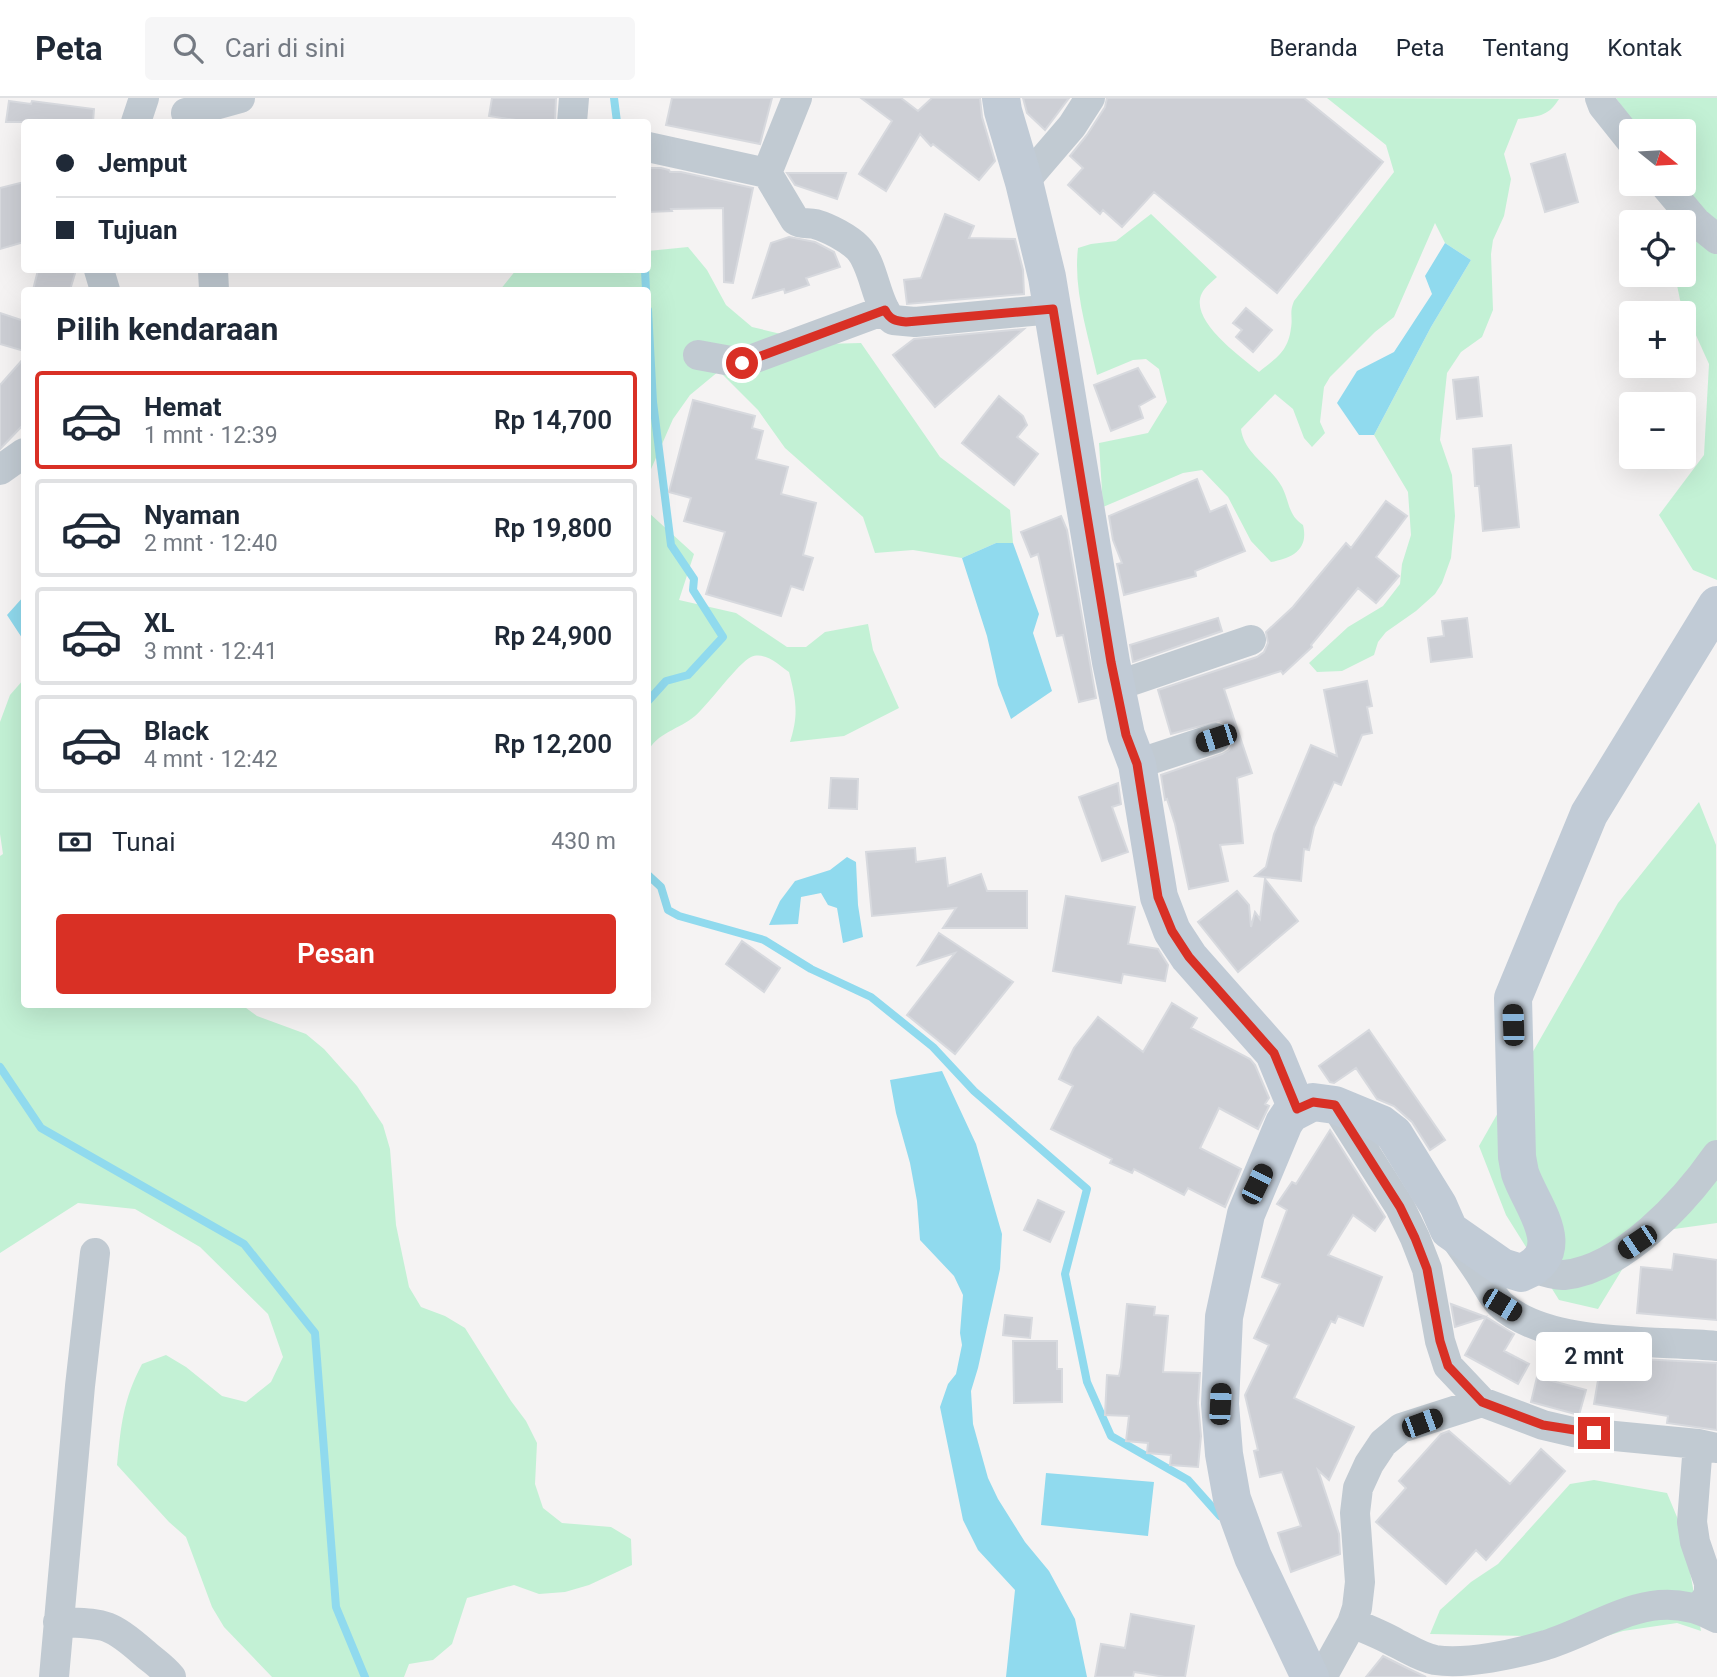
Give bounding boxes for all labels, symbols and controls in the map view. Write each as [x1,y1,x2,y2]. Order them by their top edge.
search box [145,17,635,80]
text: Peta [35,29,103,68]
icon: search [169,29,207,67]
text: Cari di sini [225,33,345,63]
text: Beranda [1270,34,1358,62]
text: Peta [1396,34,1444,62]
text: Tentang [1482,34,1569,62]
text: Kontak [1607,34,1682,62]
north arrow [1619,119,1696,196]
map controls [1619,119,1696,469]
text: Jemput [98,148,187,178]
button: locate [1619,210,1696,287]
text: Tujuan [98,215,178,245]
button: + [1619,301,1696,378]
text: Pilih kendaraan [56,310,278,348]
route start [726,347,758,379]
icon: car [60,389,123,452]
text: Hemat [144,392,222,422]
button: − [1619,392,1696,469]
text: Rp 14,700 [494,405,612,435]
text: 1 mnt · 12:39 [144,422,278,449]
icon: car [60,497,123,560]
text: Nyaman [144,500,240,530]
text: Rp 19,800 [494,513,612,543]
text: 2 mnt · 12:40 [144,530,278,557]
icon: car [60,605,123,668]
text: XL [144,608,175,638]
text: Rp 24,900 [494,621,612,651]
text: 3 mnt · 12:41 [144,638,278,665]
icon: car [60,713,123,776]
text: Black [144,716,209,746]
car [1193,722,1240,754]
text: Rp 12,200 [494,729,612,759]
text: 4 mnt · 12:42 [144,746,278,773]
icon: cash [56,823,94,861]
text: Tunai [112,827,175,857]
text: 430 m [551,828,616,855]
button: Pesan [56,914,616,994]
car [1502,1004,1525,1046]
car [1239,1161,1276,1207]
car [1614,1222,1661,1262]
car [1479,1285,1526,1325]
callout: 2 mnt [1536,1332,1652,1380]
text: 2 mnt [1564,1343,1624,1370]
car [1209,1382,1232,1426]
car [1399,1406,1446,1440]
route end [1578,1417,1610,1449]

